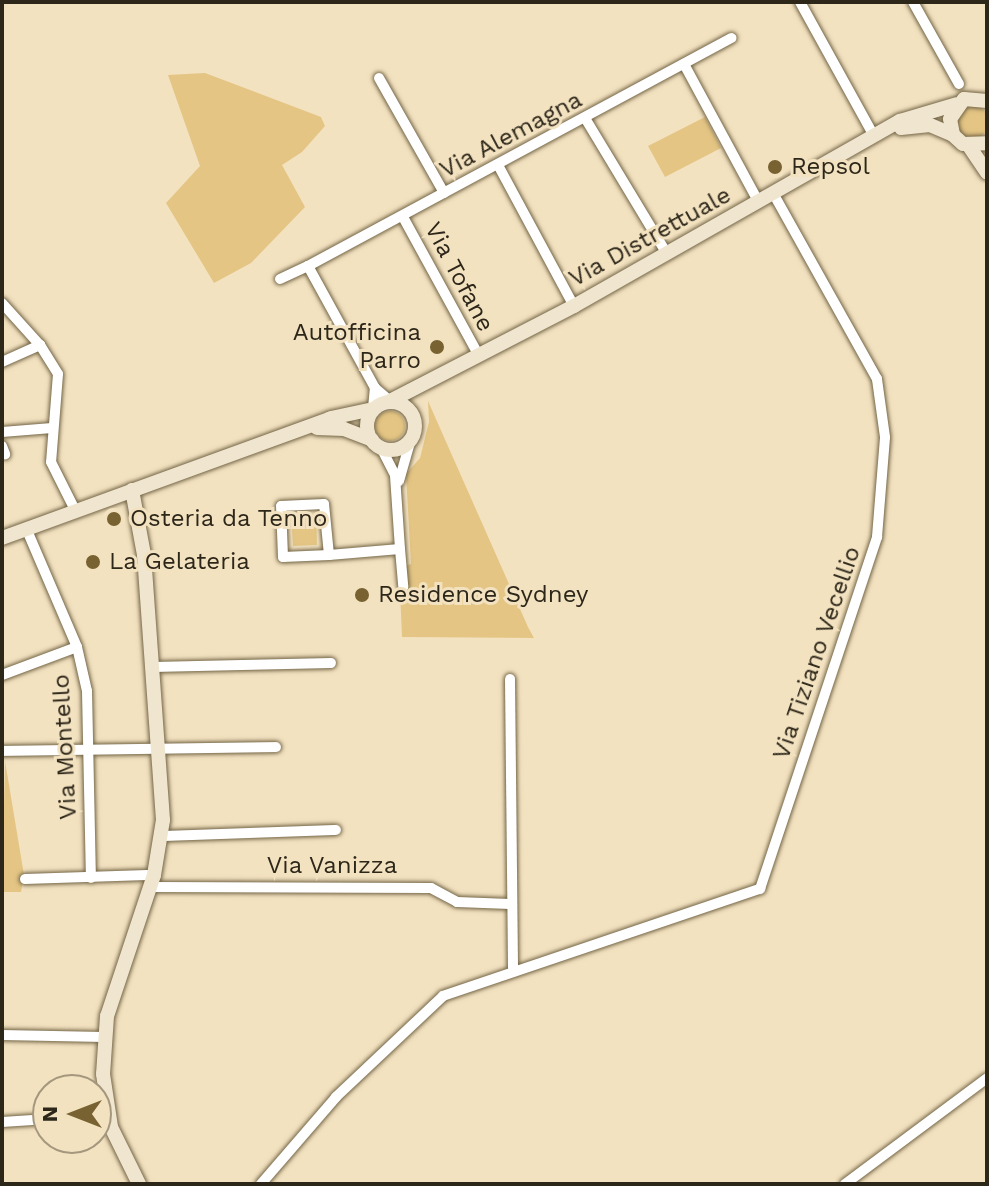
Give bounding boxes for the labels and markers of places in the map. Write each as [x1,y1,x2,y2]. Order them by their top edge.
place label: Repsol [791,153,870,181]
marker: Repsol [766,158,784,176]
place label: Autofficina Parro [293,319,421,375]
marker: Autofficina Parro [428,338,446,356]
place label: Osteria da Tenno [130,505,329,533]
marker: Osteria da Tenno [105,510,123,528]
place label: La Gelateria [109,548,250,576]
marker: La Gelateria [84,553,102,571]
place label: Residence Sydney [378,581,588,609]
marker: Residence Sydney [353,586,371,604]

